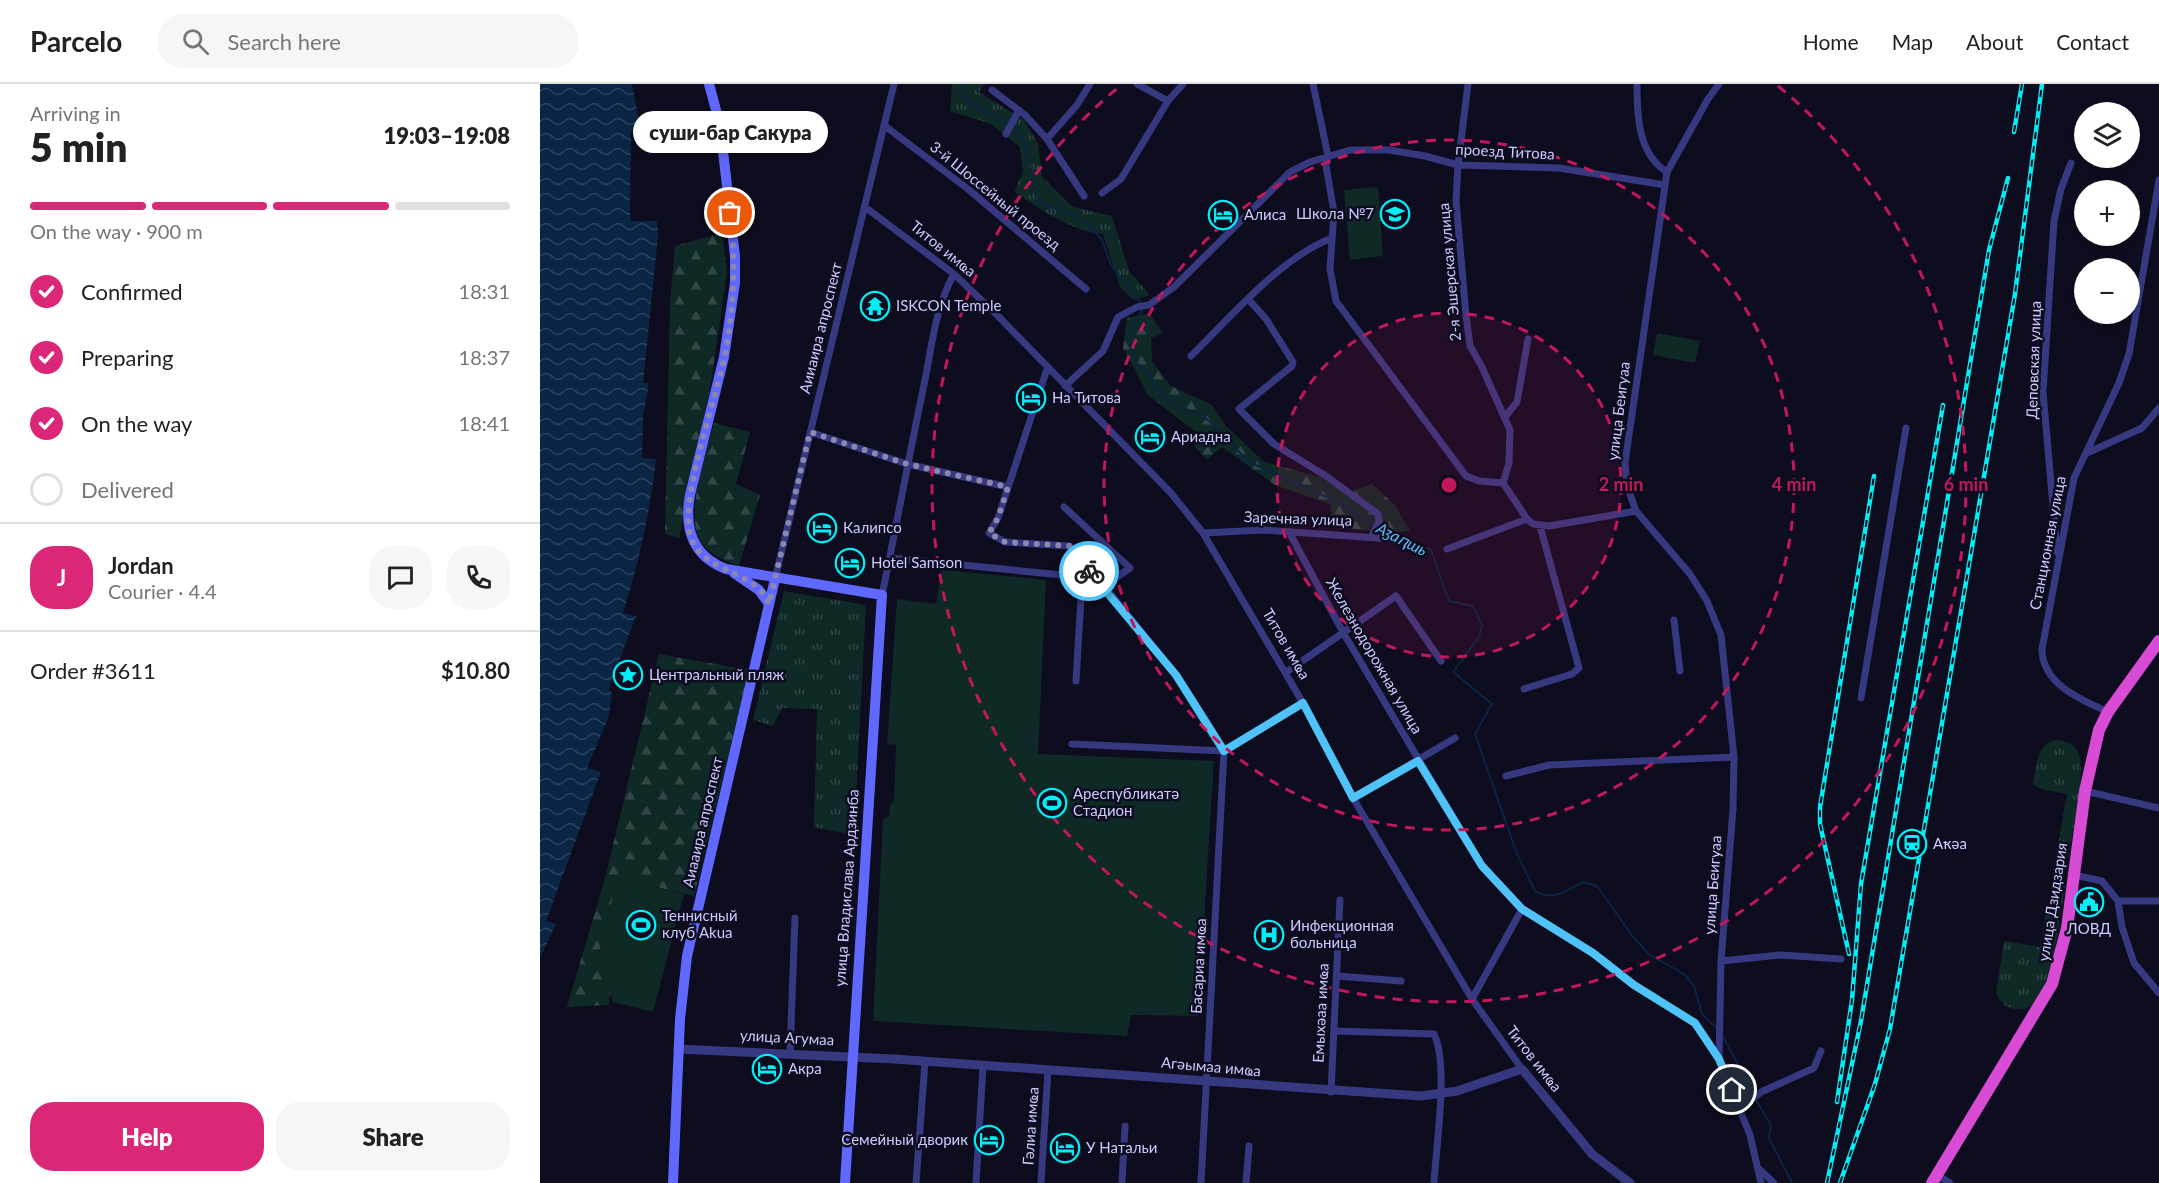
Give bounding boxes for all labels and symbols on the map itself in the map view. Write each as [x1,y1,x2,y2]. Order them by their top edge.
callout: суши-бар Сакура [632,111,828,153]
street label: 3-й Шоссейный проезд [927,137,1065,253]
street label: проезд Титова [1455,139,1555,163]
pin [704,187,755,238]
school or university icon: Школа №7 [1379,198,1411,230]
hotel icon: Алиса [1207,199,1239,231]
street label: 2-я Эшерская улица [1434,202,1464,342]
place label: Школа №7 [1296,204,1374,222]
place label: Алиса [1244,205,1286,223]
street label: Титов имҩа [907,216,980,280]
street label: Аииаира апроспект [795,260,845,395]
temple icon: ISKCON Temple [859,290,891,322]
place label: ISKCON Temple [896,296,1002,314]
street label: Деповская улица [2022,301,2044,419]
street label: улица Беигуаа [1603,360,1633,461]
hotel icon: На Титова [1015,382,1047,414]
place label: На Титова [1052,388,1121,406]
hotel icon: Ариадна [1134,421,1166,453]
place label: Ариадна [1171,427,1231,445]
text: 2 min [1599,473,1643,495]
text: 4 min [1772,473,1816,495]
text: 6 min [1944,473,1988,495]
street label: Станционная улица [2025,474,2069,611]
centre of rings [1439,475,1459,495]
street label: Заречная улица [1244,507,1352,529]
hotel icon: Калипсо [806,512,838,544]
water label: Аӡаԥшь [1373,517,1431,559]
place label: Калипсо [843,518,902,536]
courier [1059,541,1119,601]
hotel icon: Hotel Samson [834,547,866,579]
place label: Hotel Samson [871,553,962,571]
street label: Железнодорожная улица [1323,574,1427,737]
street label: Титов имҩа [1259,605,1314,682]
place icon: Центральный пляж [612,659,644,691]
place label: Центральный пляж [649,665,784,683]
street label: Аиааира апроспект [678,754,726,889]
place label: Ареспубликатә Стадион [1073,784,1179,819]
sports icon: Ареспубликатә Стадион [1036,787,1068,819]
street label: улица Владислава Ардзинба [830,789,862,987]
station icon: Аҟəа [1896,828,1928,860]
place label: Аҟəа [1933,834,1967,852]
street label: улица Беигуаа [1700,835,1724,935]
street label: улица Дзидзария [2034,841,2070,962]
public building icon: ЛОВД [2073,886,2105,918]
place label: Теннисный клуб Akua [662,906,738,941]
sports icon: Теннисный клуб Akua [625,909,657,941]
place label: Инфекционная больница [1290,916,1394,951]
street label: Басариа имҩа [1187,918,1209,1014]
hospital icon: Инфекционная больница [1253,919,1285,951]
place label: ЛОВД [2066,919,2111,937]
street label: Емыхәаа имҩа [1308,963,1332,1063]
street label: Титов имҩа [1503,1022,1566,1095]
street label: улица Агумаа [739,1026,835,1048]
hotel icon: Акра [751,1053,783,1085]
street label: Агәымаа имҩа [1160,1053,1262,1079]
place label: Акра [788,1059,822,1077]
pin [1706,1064,1757,1115]
street label: Гәлиа имҩа [1018,1086,1042,1166]
hotel icon: Семейный дворик [973,1124,1005,1156]
place label: Семейный дворик [841,1130,968,1148]
hotel icon: У Натальи [1049,1132,1081,1164]
place label: У Натальи [1086,1138,1157,1156]

